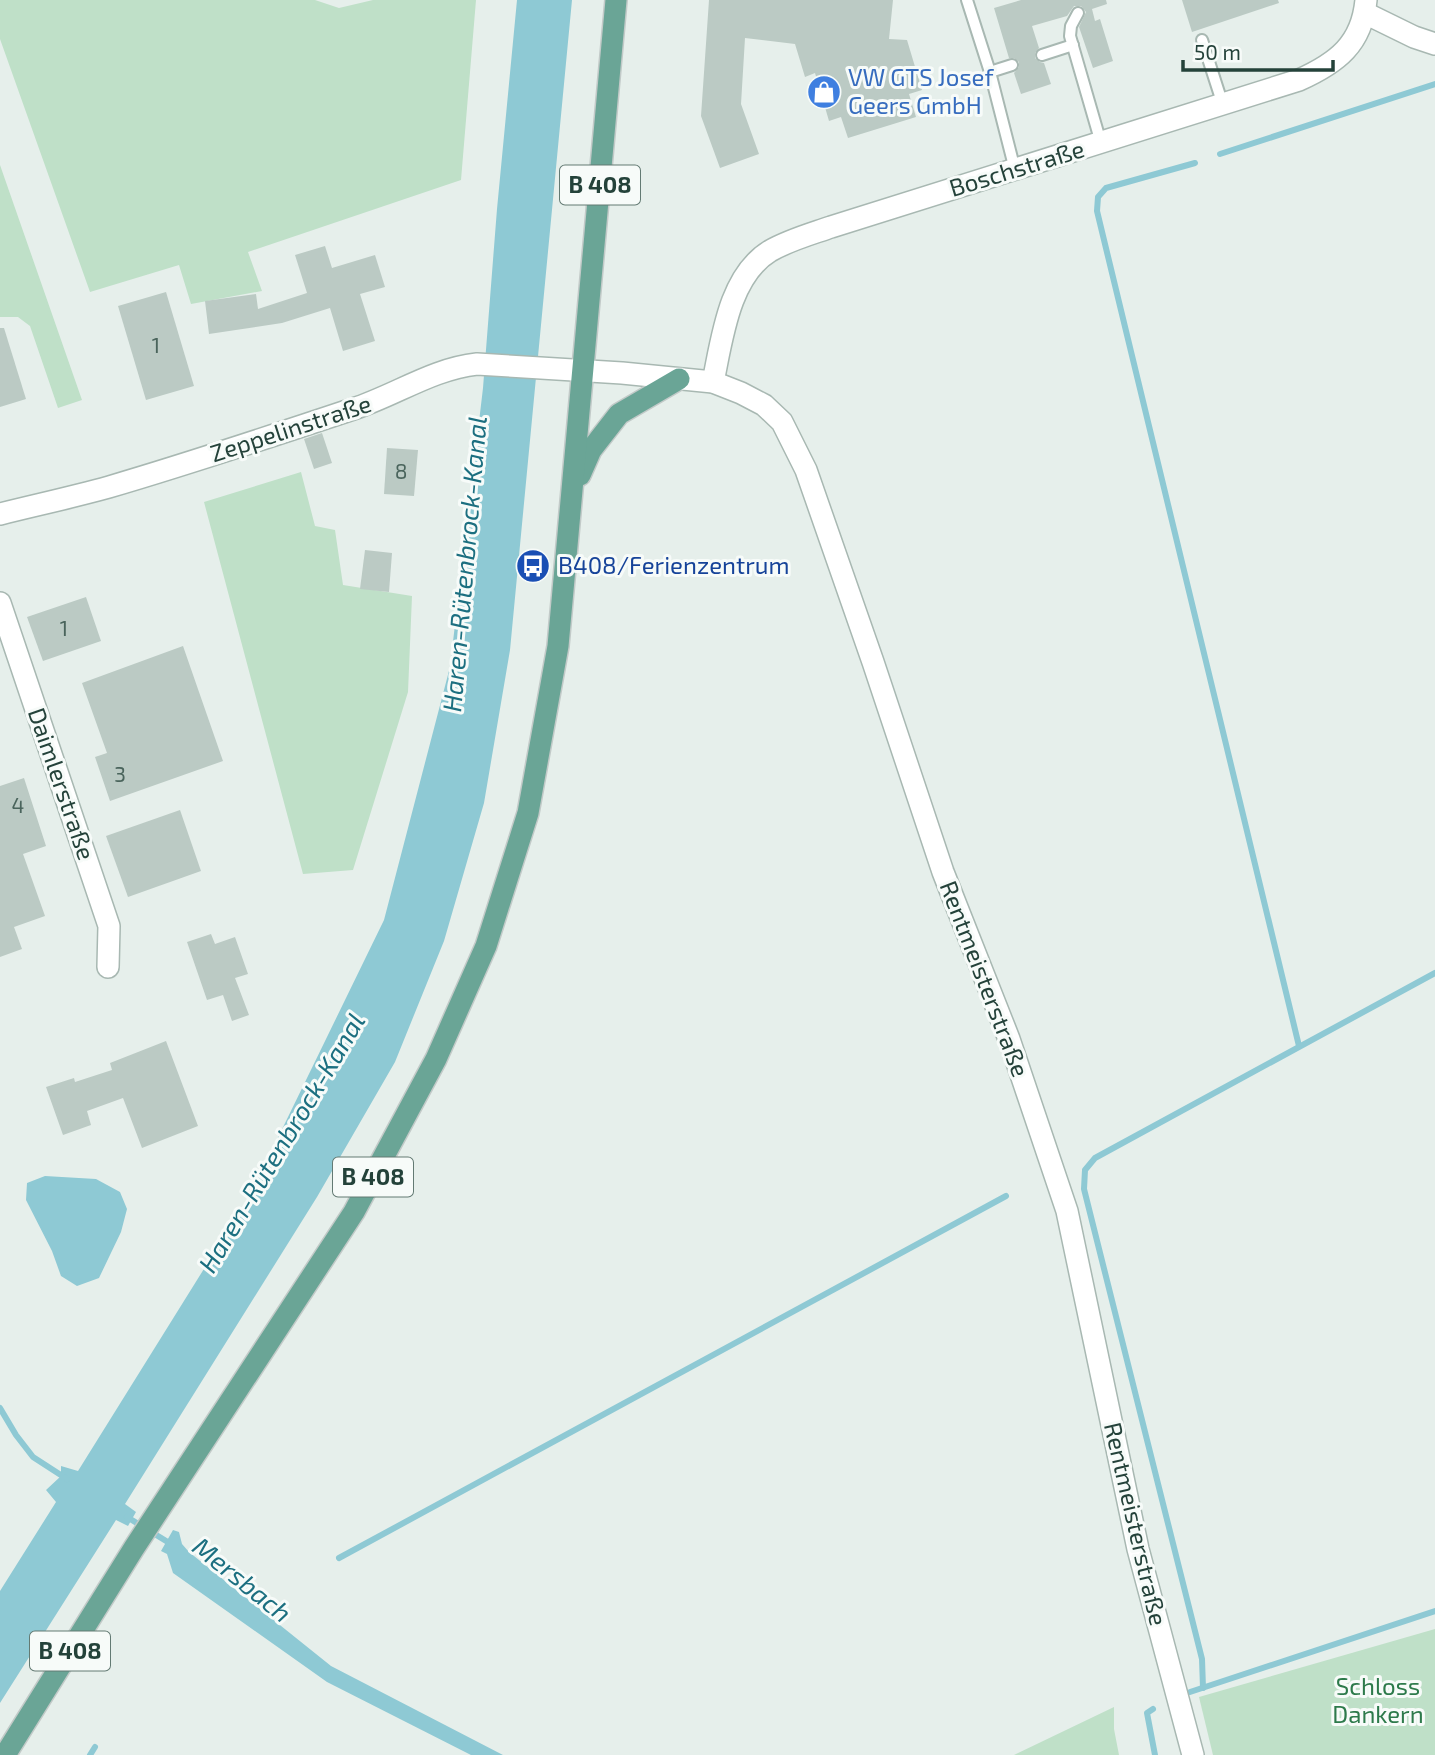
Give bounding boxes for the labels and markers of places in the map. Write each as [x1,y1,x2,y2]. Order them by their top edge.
place label: VW GTS Josef Geers GmbH [848,62,994,119]
shop icon: VW GTS Josef Geers GmbH [805,73,843,111]
bus stop icon: B408/Ferienzentrum [514,547,552,585]
place label: B408/Ferienzentrum [558,550,789,579]

